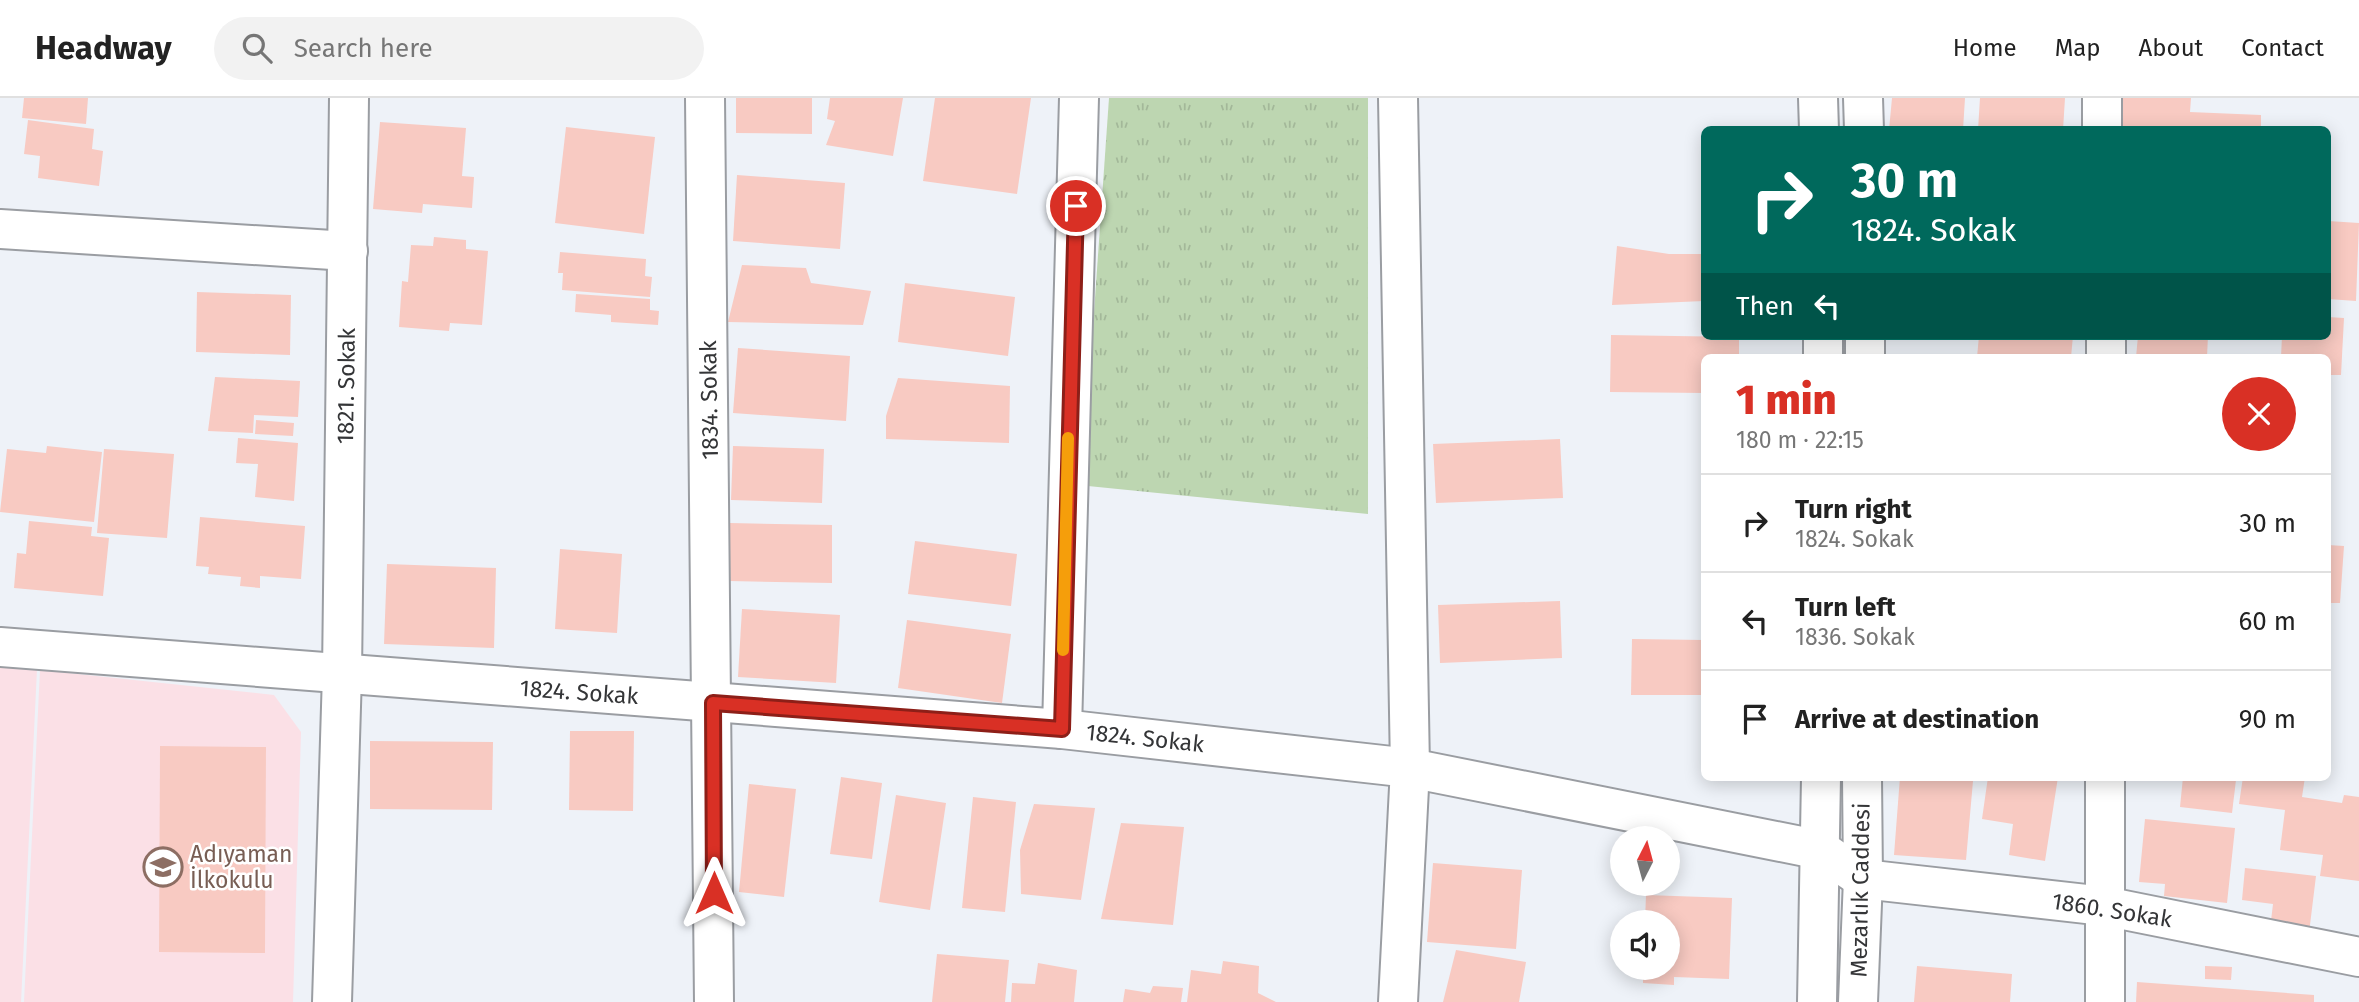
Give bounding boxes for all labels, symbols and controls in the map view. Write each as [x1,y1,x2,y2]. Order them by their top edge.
search box [214,17,704,80]
text: Headway [35,28,172,68]
icon: search [238,29,276,67]
text: Search here [294,33,433,64]
text: Home [1953,34,2017,62]
text: Map [2055,34,2101,62]
text: About [2139,34,2203,62]
text: Contact [2241,34,2324,62]
text: 30 m [1851,151,1958,210]
icon: right [1736,154,1827,245]
pin [1046,176,1106,236]
icon: arrive [1057,187,1095,225]
text: 1824. Sokak [1851,211,2016,249]
icon: left [1808,287,1846,325]
text: Then [1736,291,1794,322]
street label: 1821. Sokak [331,327,361,444]
street label: 1834. Sokak [694,340,724,460]
text: 1 min [1736,375,1837,425]
button: close [2222,377,2296,451]
text: 180 m · 22:15 [1736,426,1864,454]
text: Turn right [1795,494,1912,525]
icon: right [1736,504,1774,542]
text: 30 m [2239,508,2296,539]
text: 1824. Sokak [1795,525,1914,553]
text: Turn left [1795,592,1896,623]
icon: left [1736,602,1774,640]
text: 60 m [2238,606,2296,637]
text: 1836. Sokak [1795,623,1915,651]
street label: 1824. Sokak [519,674,639,710]
icon: arrive [1736,700,1774,738]
text: Arrive at destination [1795,704,2039,735]
text: 90 m [2239,704,2296,735]
street label: 1824. Sokak [1085,718,1206,758]
street label: Mezarlık Caddesi [1844,802,1876,978]
north arrow [1610,826,1680,896]
map controls [1610,826,1680,980]
place label: Adıyaman İlkokulu [190,840,293,894]
school or university icon: Adıyaman İlkokulu [142,846,184,888]
position arrow [677,856,751,930]
street label: 1860. Sokak [2050,887,2174,933]
button: sound [1610,910,1680,980]

